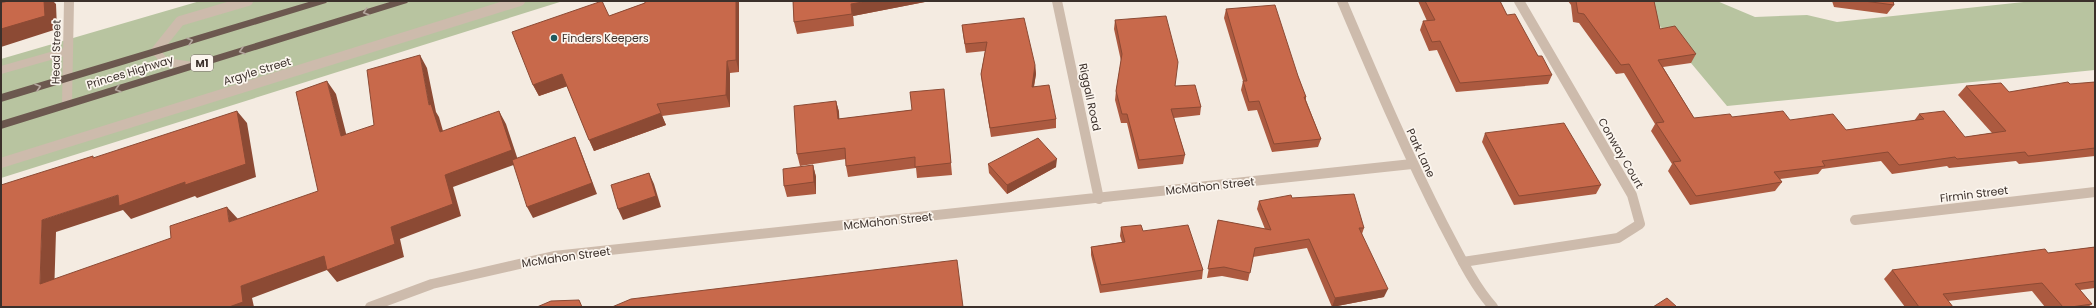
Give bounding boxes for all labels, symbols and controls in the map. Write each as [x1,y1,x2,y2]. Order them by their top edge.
one-way arrow [363,7,370,16]
street label: Head Street [47,20,65,84]
place label: Finders Keepers [562,30,649,46]
marker: Finders Keepers [549,33,559,43]
one-way arrow [186,37,193,46]
one-way arrow [239,46,246,55]
street label: Princes Highway [85,51,176,93]
street label: Argyle Street [221,53,293,89]
road number: M1 [191,55,213,71]
street label: Riggall Road [1075,62,1105,132]
one-way arrow [35,83,42,92]
one-way arrow [115,84,122,93]
street label: Conway Court [1594,115,1648,191]
street label: Park Lane [1403,126,1439,180]
street label: McMahon Street [1165,173,1255,199]
street label: Firmin Street [1939,182,2009,206]
street label: McMahon Street [843,208,933,234]
street label: McMahon Street [521,243,611,271]

